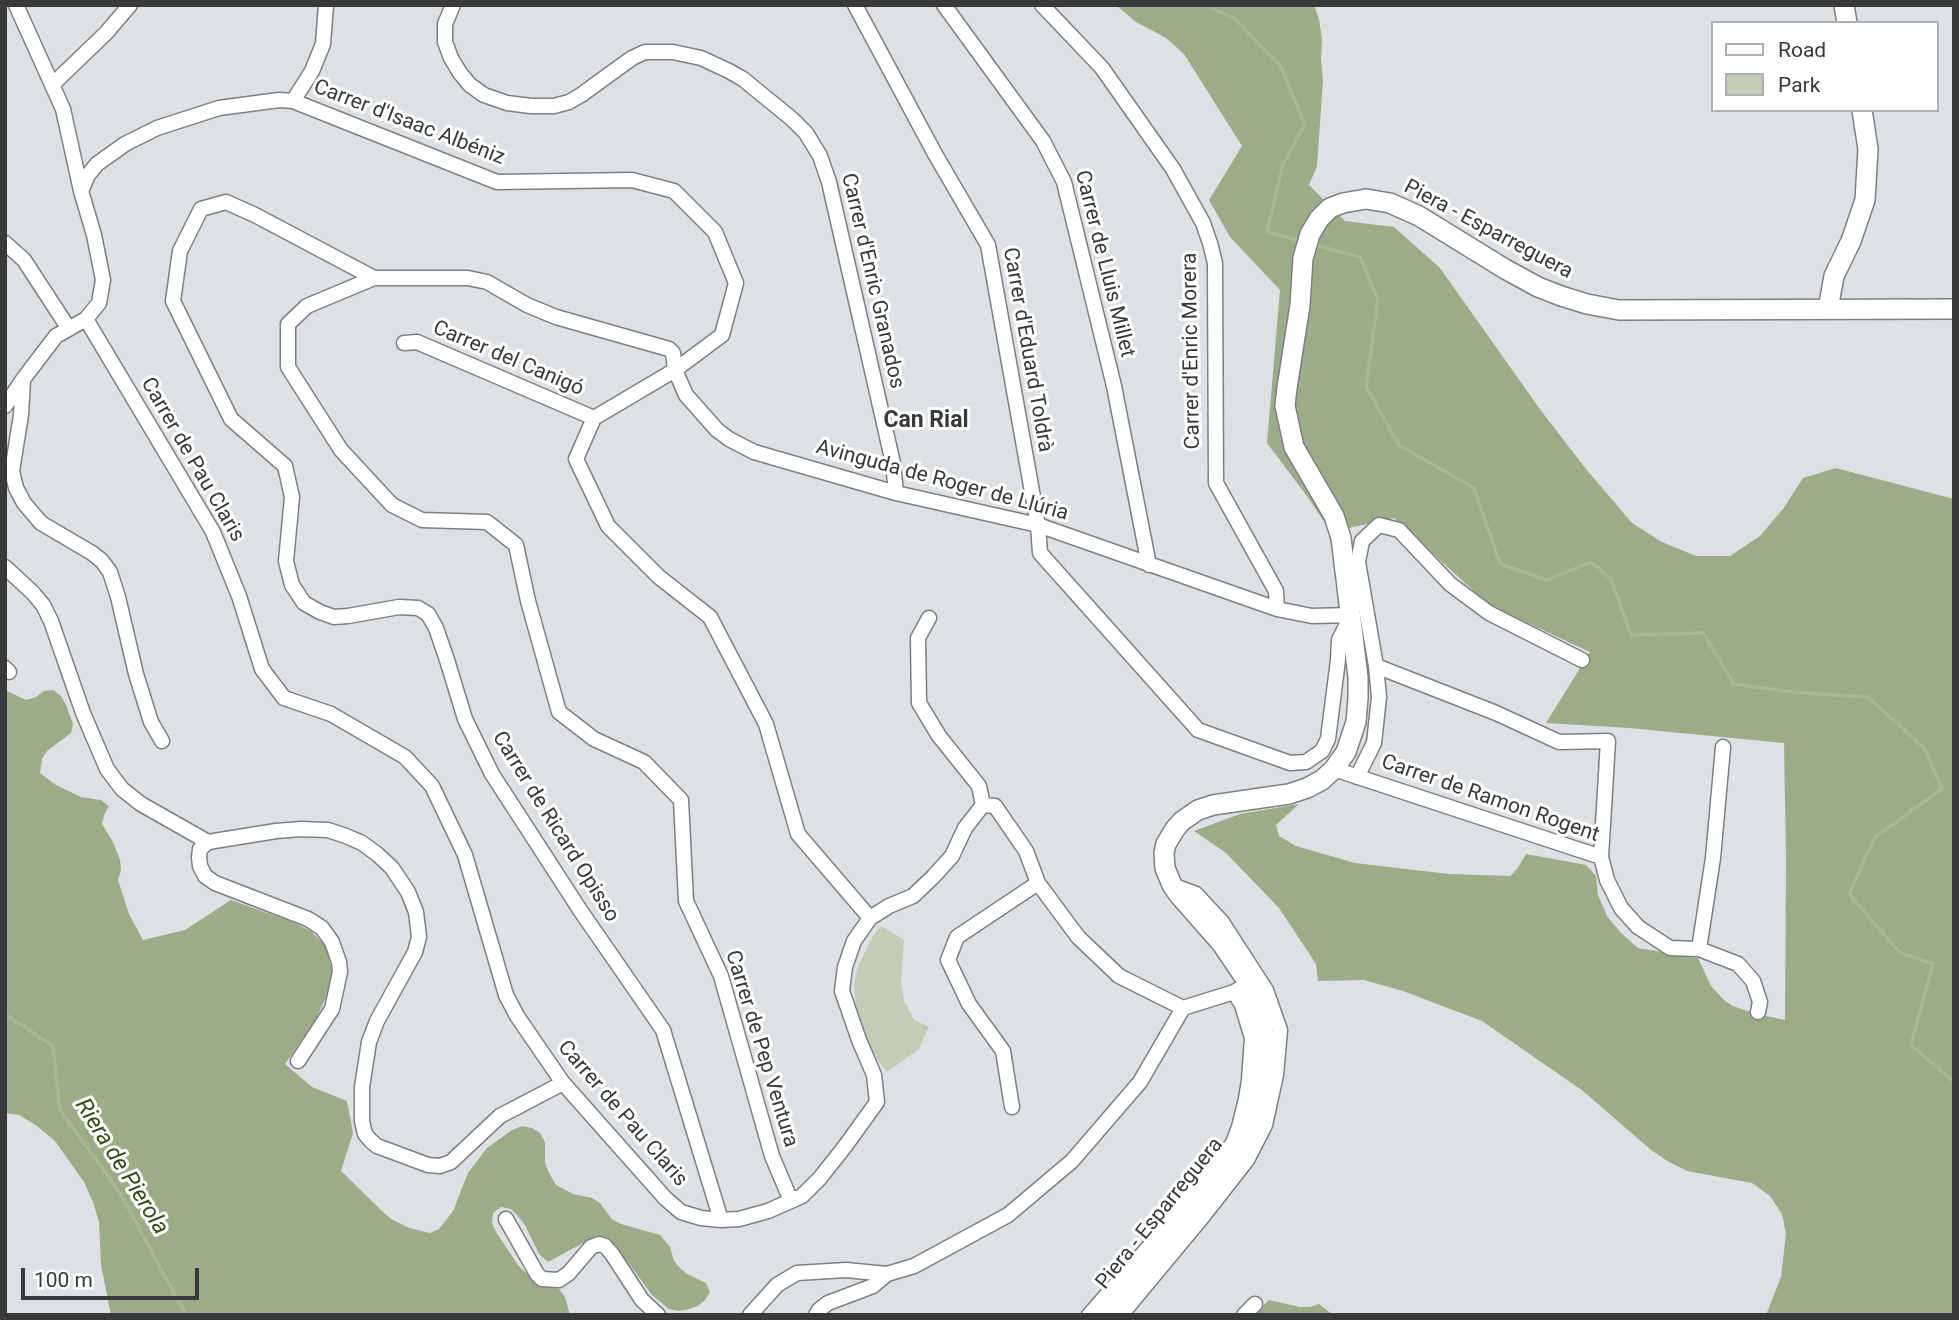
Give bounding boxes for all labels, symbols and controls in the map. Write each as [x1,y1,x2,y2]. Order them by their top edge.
legend [1710,21,1938,112]
text: Road [1778,38,1826,62]
text: Park [1778,73,1820,97]
street label: Carrer d'Isaac Albéniz [310,75,508,171]
street label: Carrer de Lluis Millet [1069,168,1139,360]
street label: Carrer d'Enric Granados [835,171,909,391]
street label: Piera - Esparreguera [1399,175,1577,285]
street label: Carrer d'Eduard Toldrà [997,246,1057,454]
street label: Carrer d'Enric Morera [1178,253,1206,449]
street label: Carrer del Canigó [429,316,587,402]
street label: Carrer de Pau Claris [135,373,249,547]
district label: Can Rial [883,407,969,435]
street label: Avinguda de Roger de Llúria [813,435,1071,527]
street label: Carrer de Ricard Opisso [486,727,624,927]
street label: Carrer de Ramon Rogent [1378,750,1602,848]
street label: Carrer de Pep Ventura [719,948,803,1150]
street label: Carrer de Pau Claris [552,1036,692,1192]
water label: Riera de Pierola [68,1094,174,1240]
street label: Piera - Esparreguera [1091,1133,1229,1295]
scale bar [24,1254,203,1298]
text: 100 m [34,1268,93,1292]

